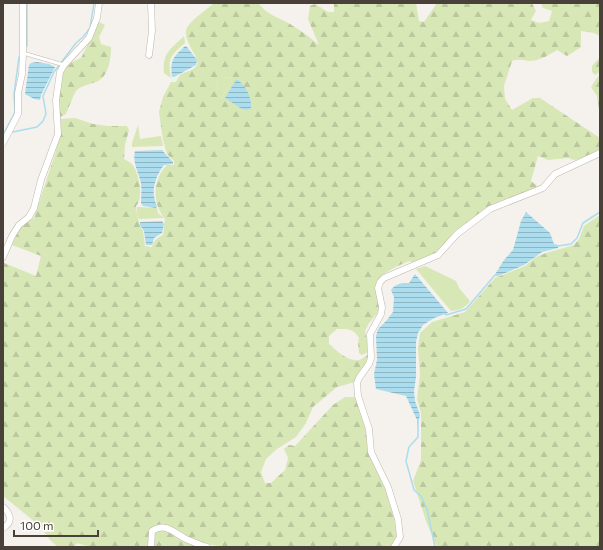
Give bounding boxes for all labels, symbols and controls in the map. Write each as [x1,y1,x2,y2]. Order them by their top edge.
scale bar [14,512,98,538]
text: 100 m [20,518,54,532]

